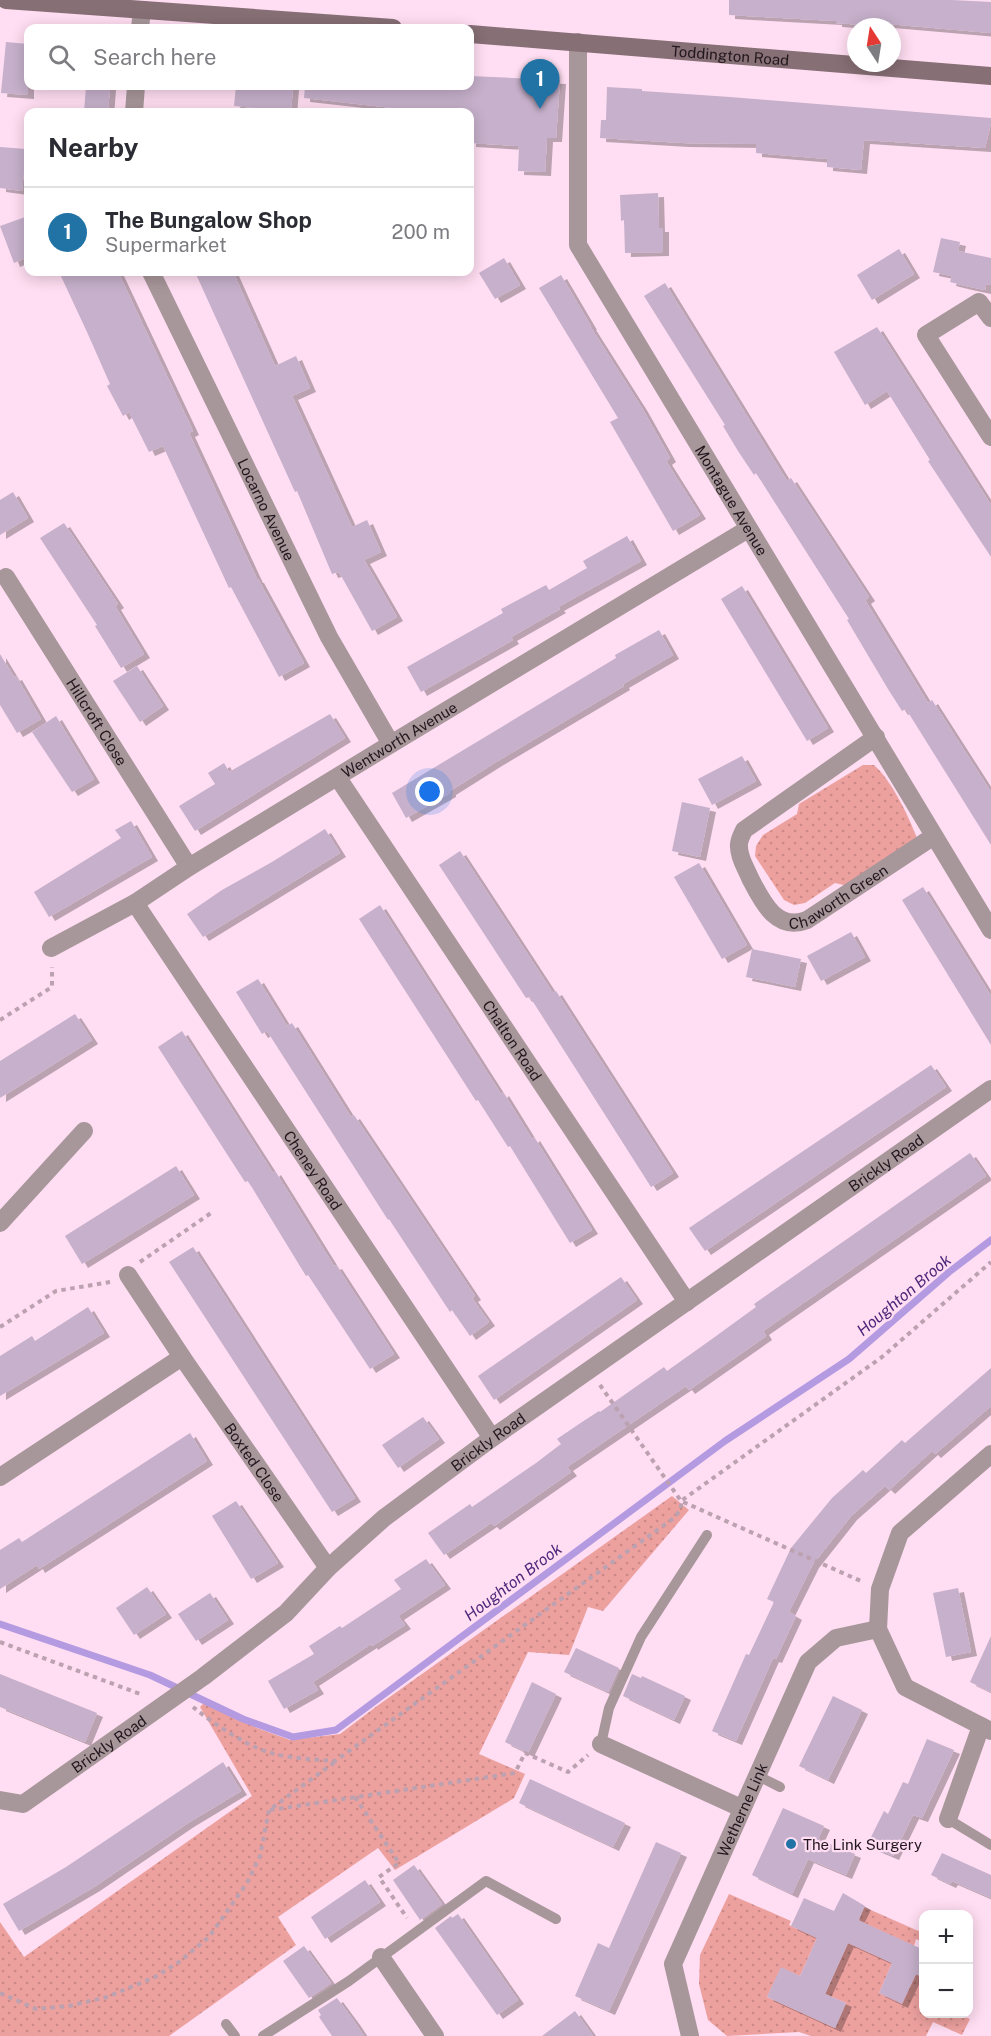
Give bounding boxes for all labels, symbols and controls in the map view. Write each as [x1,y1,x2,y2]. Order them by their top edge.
north arrow [847,18,901,72]
search box [24,24,474,90]
icon: search [45,41,78,74]
street label: Toddington Road [671,42,790,68]
text: Search here [93,44,217,70]
pin: 1 [520,60,560,109]
text: Nearby [48,132,138,163]
text: The Bungalow Shop [105,207,312,233]
text: 1 [63,220,72,244]
text: 200 m [392,220,450,244]
text: Supermarket [105,233,227,257]
street label: Montague Avenue [692,442,772,558]
street label: Locarno Avenue [235,456,299,563]
street label: Hillcroft Close [63,675,131,768]
street label: Wentworth Avenue [338,698,460,781]
your location [415,777,444,806]
street label: Chaworth Green [789,861,891,931]
street label: Chalton Road [480,997,546,1084]
street label: Cheney Road [281,1127,346,1213]
street label: Brickly Road [845,1131,927,1195]
water label: Houghton Brook [853,1250,955,1340]
street label: Brickly Road [447,1409,528,1474]
street label: Boxted Close [222,1419,288,1505]
water label: Houghton Brook [461,1539,566,1625]
street label: Brickly Road [68,1711,149,1776]
street label: Wetherne Link [714,1760,770,1859]
place label: The Link Surgery [803,1836,922,1853]
marker: The Link Surgery [784,1837,798,1851]
map controls [919,1910,973,2018]
button: + [919,1910,973,1964]
button: − [919,1964,973,2018]

